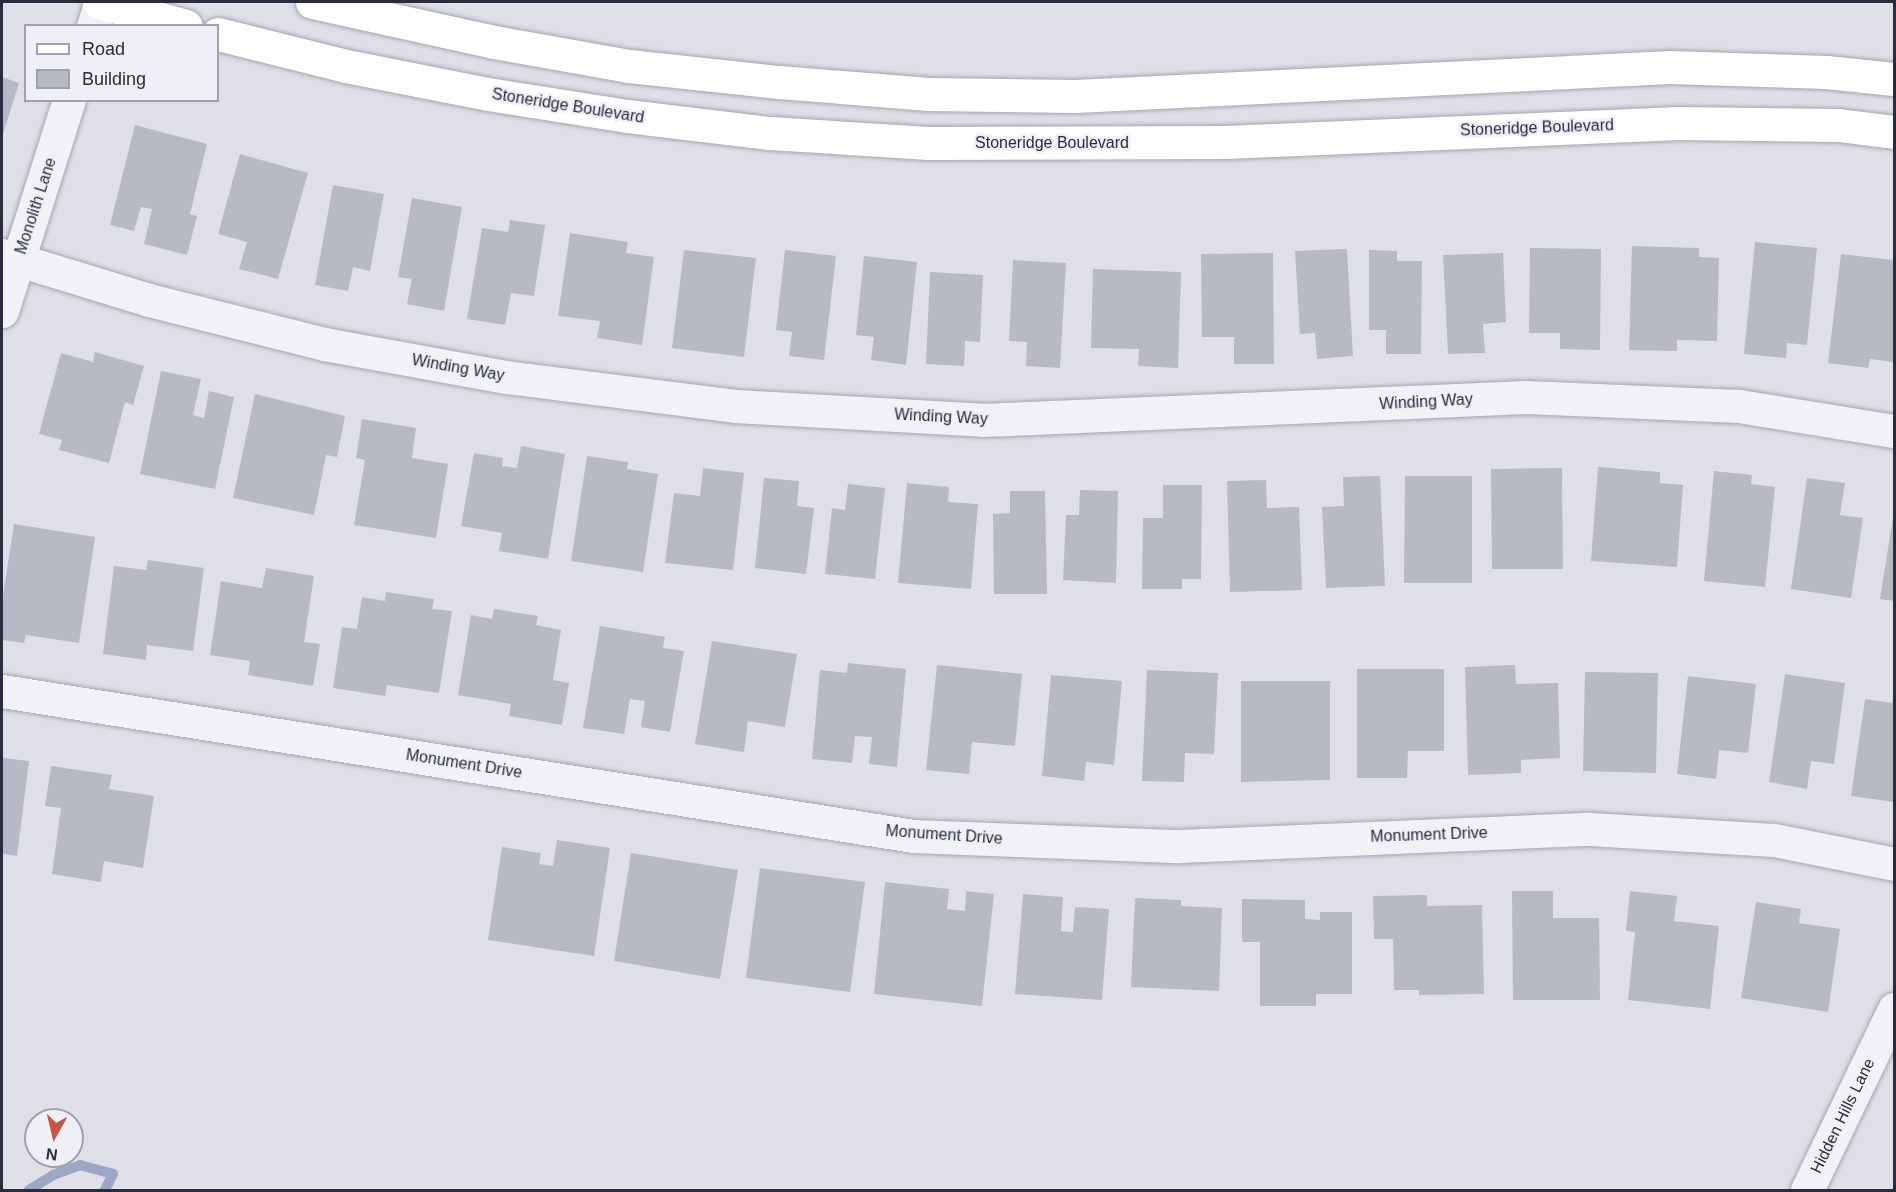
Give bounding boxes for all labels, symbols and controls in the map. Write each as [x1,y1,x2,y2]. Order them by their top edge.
legend [24,24,219,102]
text: Road [82,39,125,59]
text: Building [82,69,146,89]
street label: Stoneridge Boulevard [491,84,645,128]
street label: Stoneridge Boulevard [1460,116,1614,140]
street label: Stoneridge Boulevard [975,133,1129,153]
street label: Monolith Lane [11,155,61,257]
street label: Winding Way [410,350,506,386]
street label: Winding Way [1379,390,1473,414]
street label: Winding Way [894,405,988,429]
street label: Monument Drive [405,745,523,783]
street label: Monument Drive [885,821,1003,849]
street label: Monument Drive [1370,823,1488,847]
street label: Hidden Hills Lane [1807,1055,1879,1177]
north arrow [24,1108,84,1168]
text: N [45,1145,59,1164]

